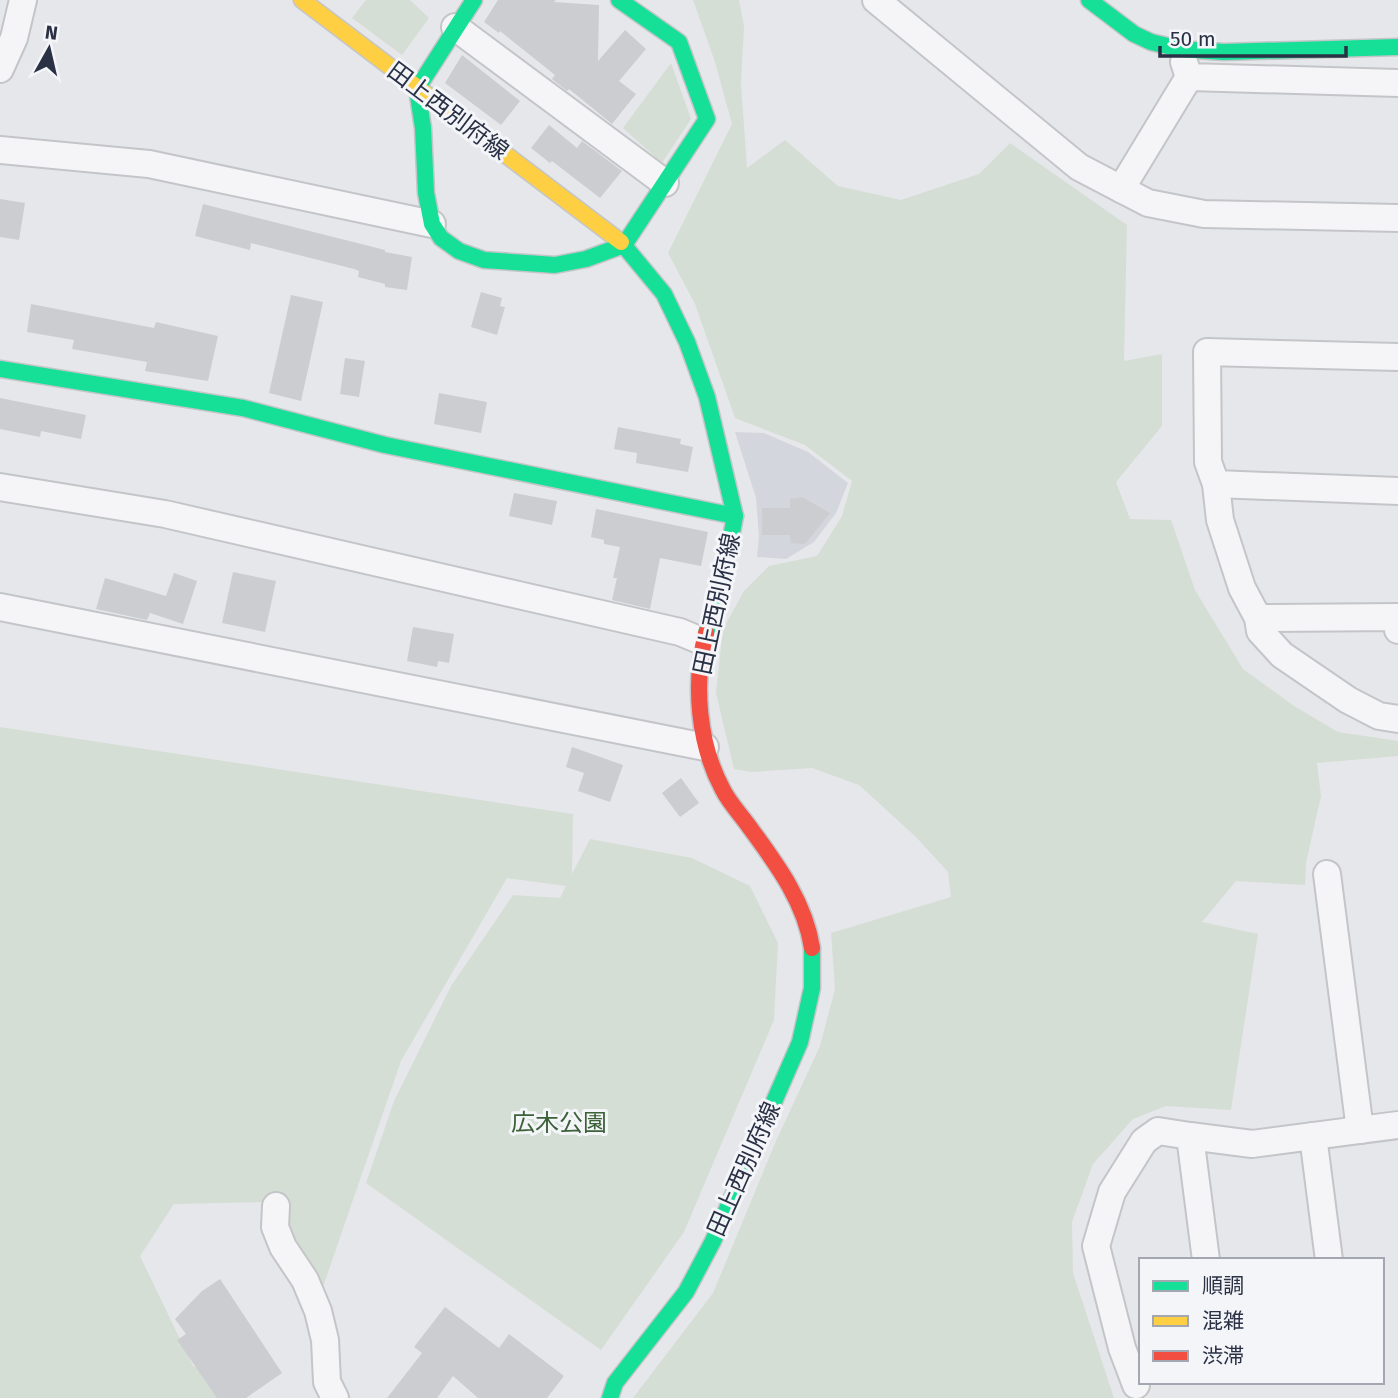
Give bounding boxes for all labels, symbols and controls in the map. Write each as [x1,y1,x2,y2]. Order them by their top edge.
north arrow [14,14,84,84]
scale bar [1160,14,1346,58]
text: N [43,20,59,45]
text: 50 m [1170,26,1216,52]
street label: 田上西別府線 [382,56,514,166]
street label: 田上西別府線 [688,531,746,677]
street label: 田上西別府線 [702,1098,786,1240]
park label: 広木公園 [511,1109,607,1137]
legend [1139,1258,1384,1384]
text: 順調 [1202,1273,1244,1299]
text: 混雑 [1202,1308,1244,1334]
text: 渋滞 [1202,1343,1244,1369]

